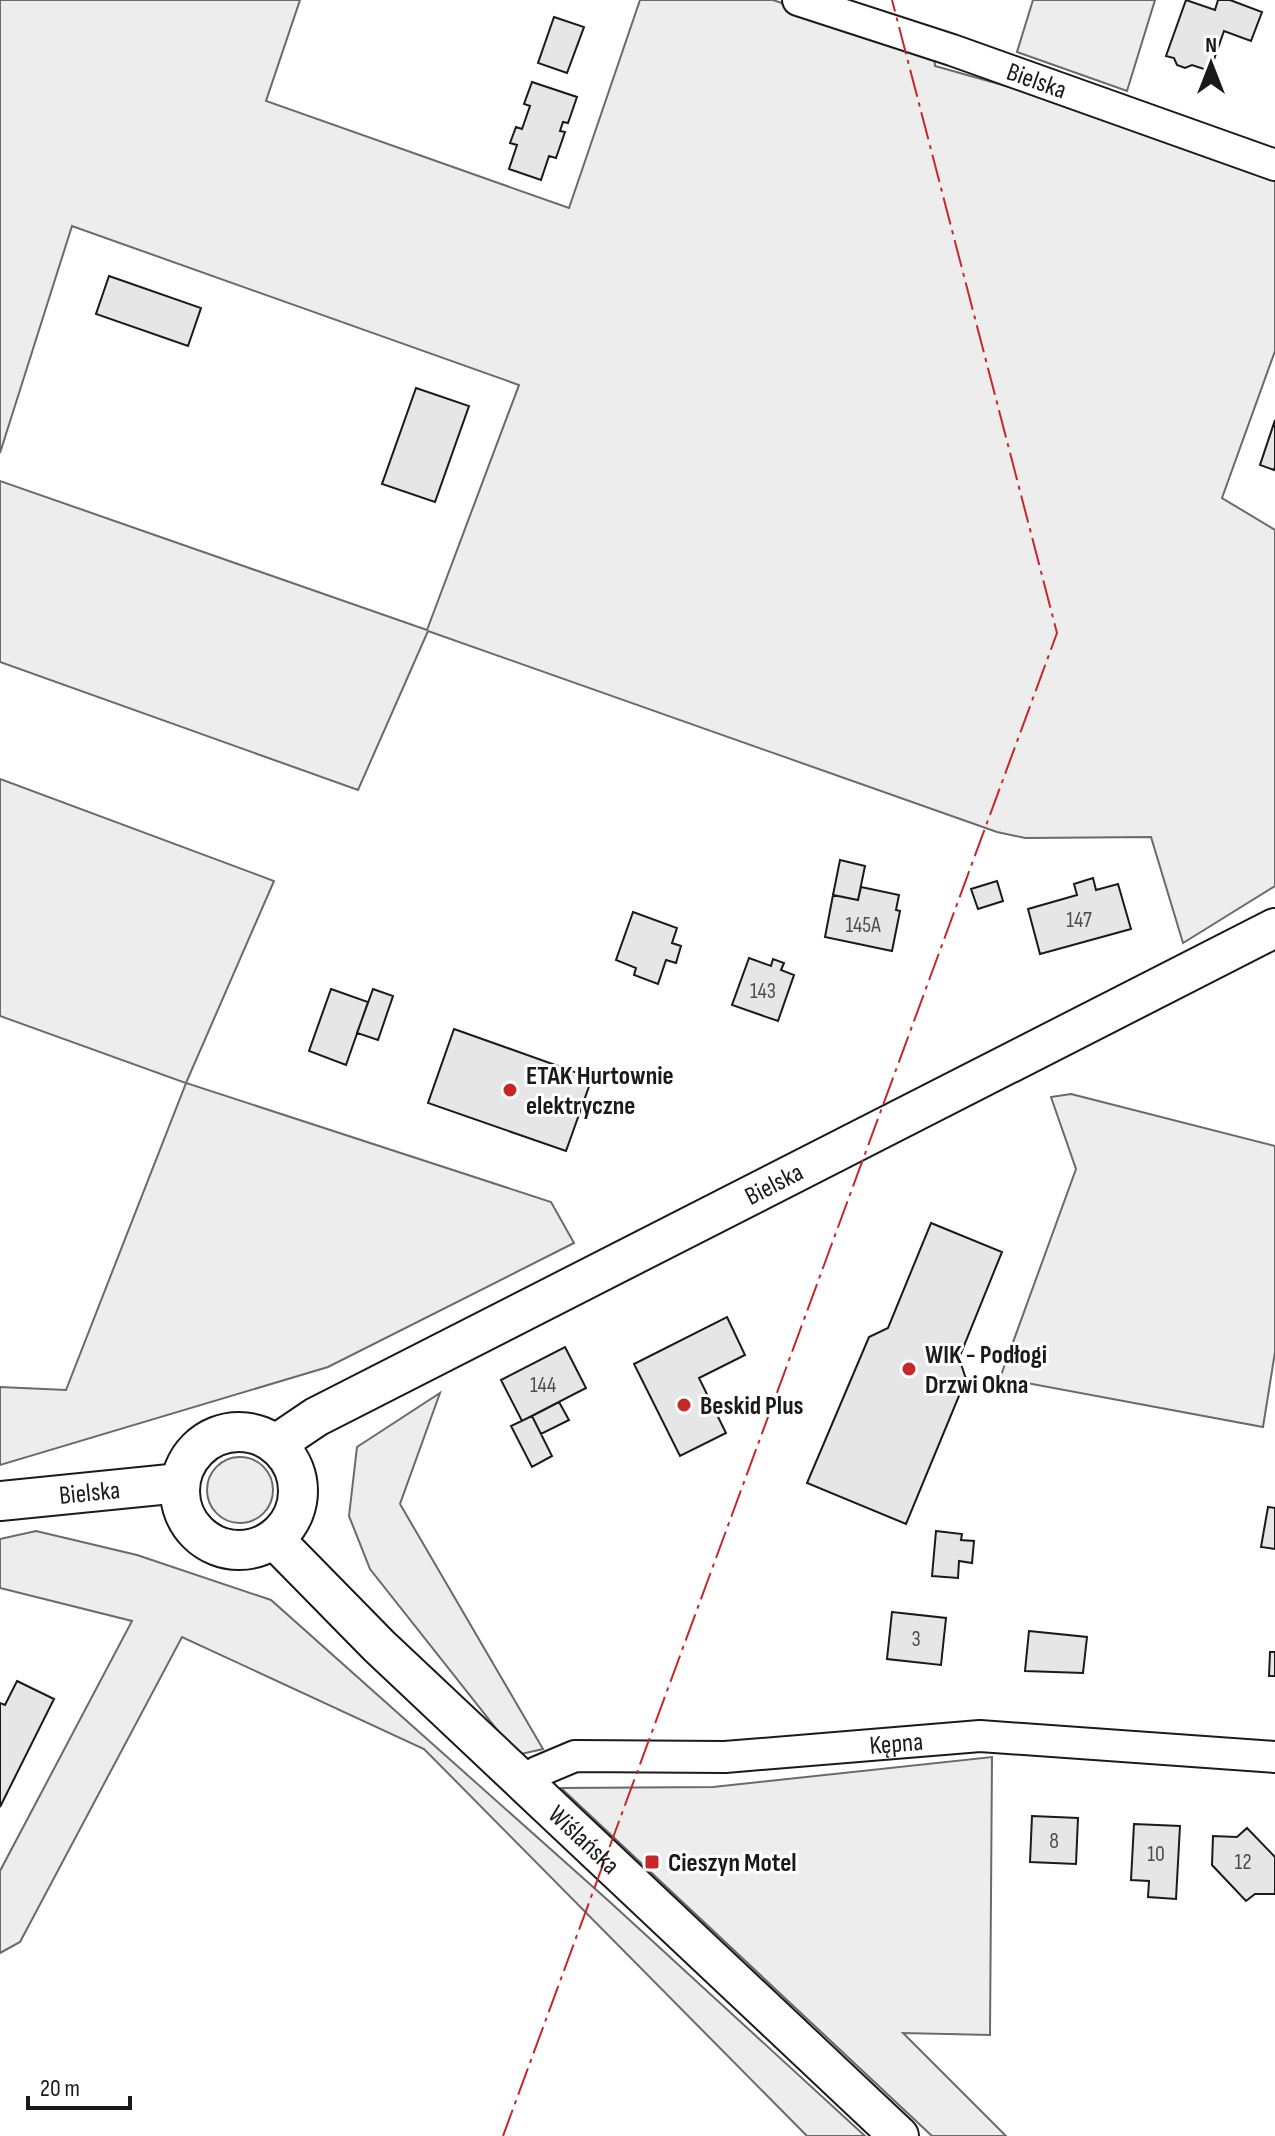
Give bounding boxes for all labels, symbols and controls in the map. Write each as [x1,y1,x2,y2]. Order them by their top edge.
north arrow [1171,24,1251,104]
text: N [1205,32,1217,59]
street label: Bielska [1002,57,1070,106]
house number: 147 [1066,907,1092,934]
house number: 145A [845,912,881,939]
house number: 143 [750,978,776,1005]
place label: ETAK Hurtownie elektryczne [526,1061,674,1122]
marker: ETAK Hurtownie elektryczne [501,1081,519,1099]
street label: Bielska [740,1157,809,1213]
place label: WIK - Podłogi Drzwi Okna [925,1340,1047,1401]
marker: WIK - Podłogi Drzwi Okna [900,1360,918,1378]
house number: 144 [530,1372,556,1399]
place label: Beskid Plus [700,1391,803,1422]
marker: Beskid Plus [675,1396,693,1414]
street label: Bielska [58,1475,122,1512]
house number: 3 [911,1626,921,1653]
street label: Kępna [868,1727,924,1762]
street label: Wiślańska [541,1800,625,1881]
house number: 8 [1049,1828,1059,1855]
house number: 10 [1147,1841,1165,1868]
place label: Cieszyn Motel [668,1848,797,1879]
house number: 12 [1234,1849,1252,1876]
marker: Cieszyn Motel [643,1853,661,1871]
scale bar [28,2060,130,2110]
text: 20 m [40,2074,80,2103]

